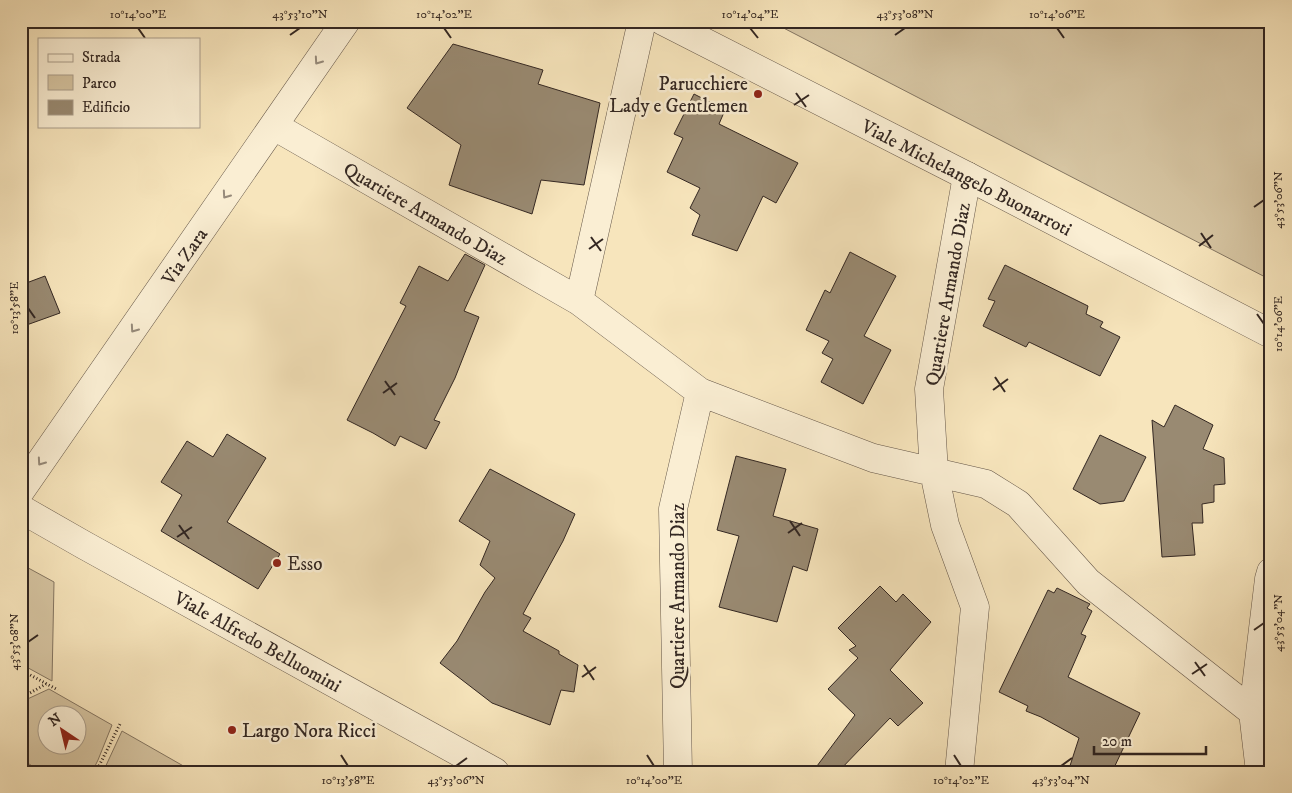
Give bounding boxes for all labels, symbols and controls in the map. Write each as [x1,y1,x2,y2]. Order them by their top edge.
text: 10°14'00"E [110,7,167,22]
text: 43°53'10"N [272,7,328,22]
text: 10°14'02"E [416,7,472,22]
text: 10°14'04"E [722,7,779,22]
text: 43°53'08"N [876,7,934,22]
text: 10°14'06"E [1029,7,1086,22]
legend [38,38,200,128]
text: Strada [82,48,121,67]
one-way arrow [315,56,324,65]
place label: Parucchiere Lady e Gentlemen [609,73,748,118]
text: Parco [82,74,116,93]
marker: Parucchiere Lady e Gentlemen [752,88,764,100]
text: Edificio [82,98,130,117]
street label: Viale Michelangelo Buonarroti [856,115,1076,242]
street label: Quartiere Armando Diaz [339,158,511,271]
text: 43°53'06"N [1271,171,1286,229]
one-way arrow [223,189,232,199]
street label: Quartiere Armando Diaz [921,201,976,388]
street label: Via Zara [157,224,213,291]
text: 10°13'58"E [7,281,22,335]
text: 10°14'06"E [1271,295,1286,352]
one-way arrow [130,324,140,333]
one-way arrow [38,457,47,466]
street label: Quartiere Armando Diaz [667,503,690,689]
place label: Esso [287,553,322,576]
marker: Esso [271,557,283,569]
street label: Viale Alfredo Belluomini [169,586,345,698]
text: 43°53'04"N [1271,594,1286,652]
text: 43°53'08"N [7,613,22,671]
north arrow [38,706,88,756]
text: N [45,709,65,731]
place label: Largo Nora Ricci [242,720,376,743]
scale bar [1094,723,1207,755]
marker: Largo Nora Ricci [226,724,238,736]
text: 20 m [1102,732,1132,751]
text: 10°13'58"E [321,773,375,788]
text: 43°53'06"N [427,773,485,788]
text: 10°14'00"E [626,773,683,788]
text: 10°14'02"E [933,773,989,788]
text: 43°53'04"N [1032,773,1090,788]

